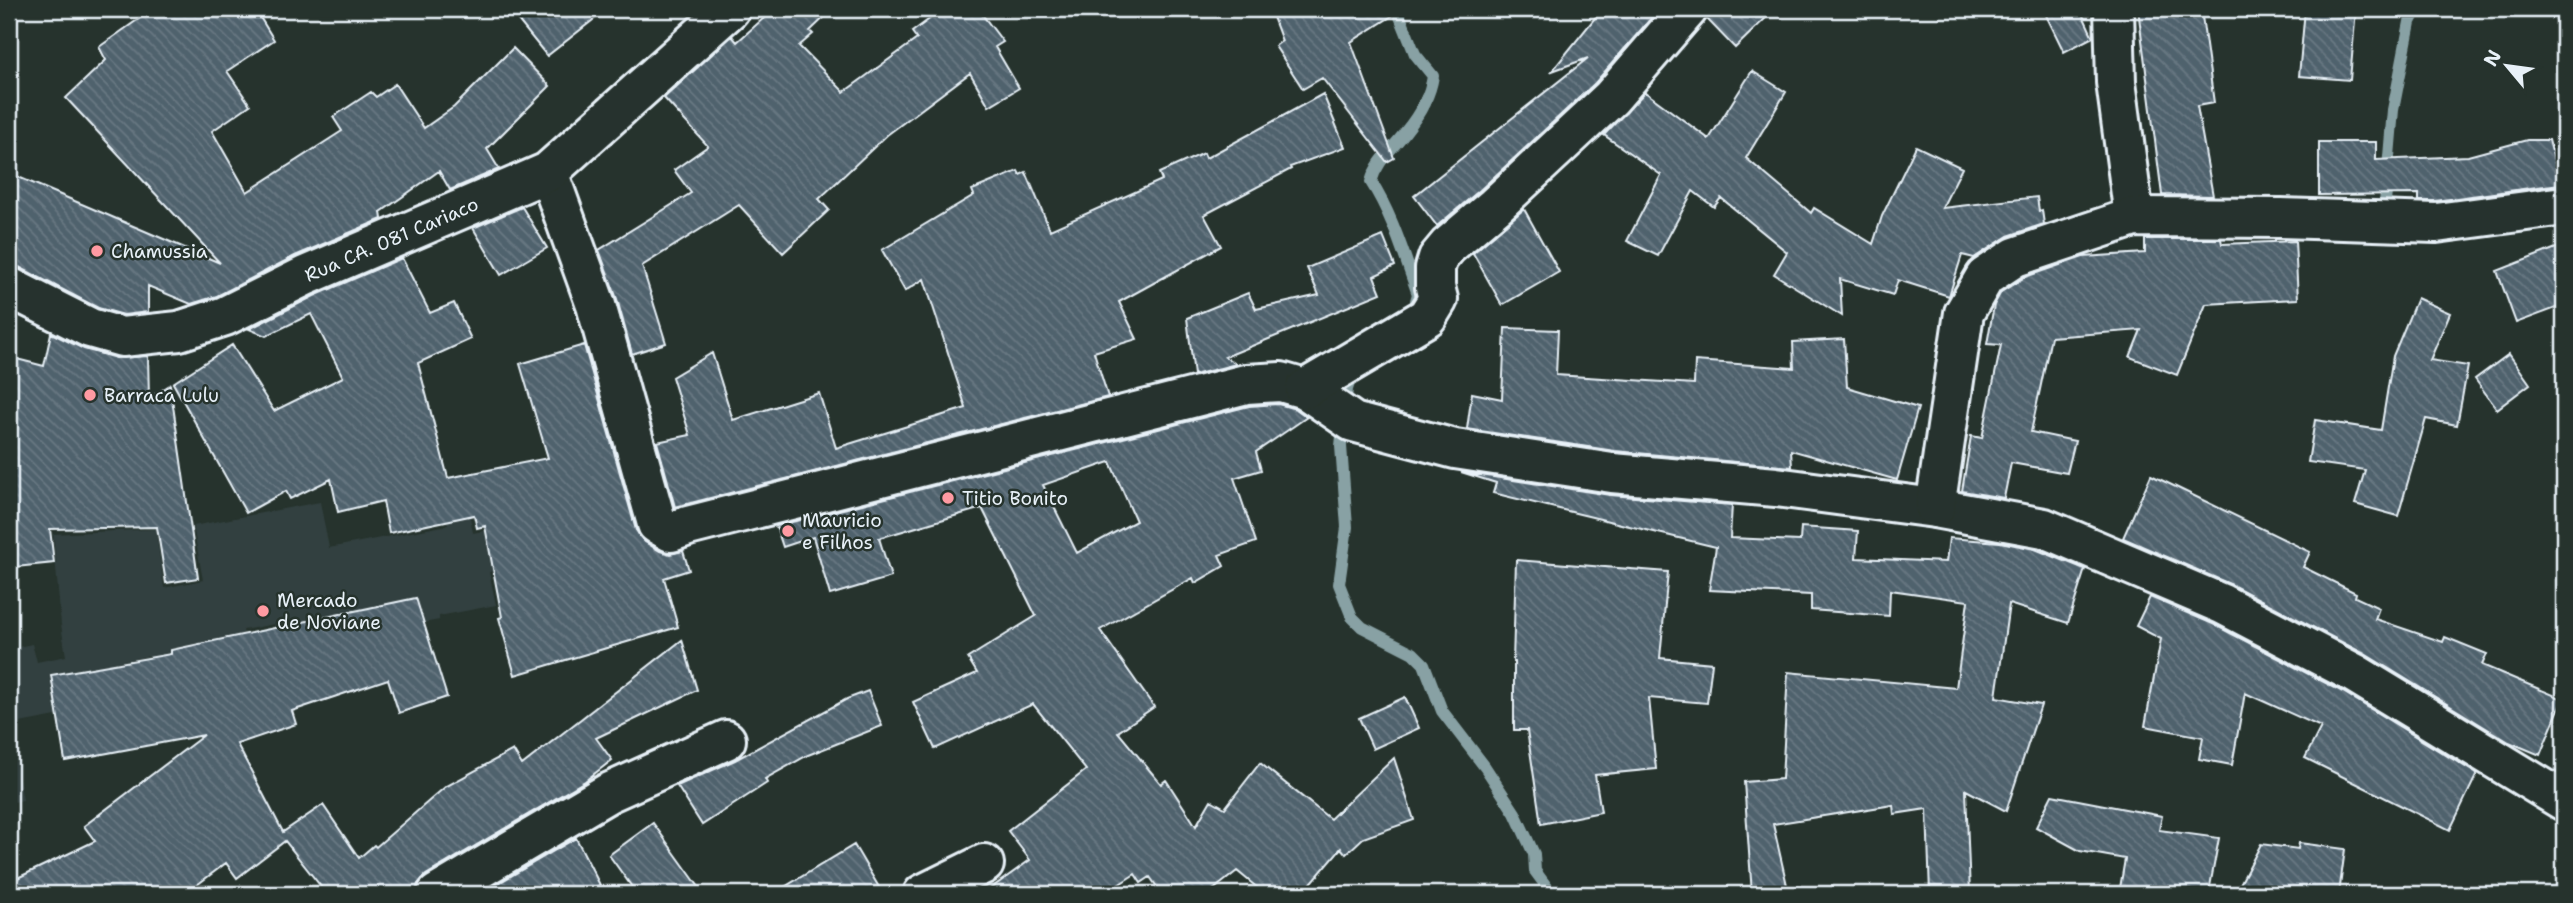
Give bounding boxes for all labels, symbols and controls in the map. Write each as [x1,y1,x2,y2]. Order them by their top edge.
north arrow [2472,32,2542,102]
text: N [2478,45,2507,71]
street label: Rua CA. 081 Cariaco [301,191,482,287]
place label: Chamussia [111,239,208,264]
marker: Chamussia [89,243,105,259]
place label: Barraca Lulu [104,383,219,408]
marker: Barraca Lulu [82,387,98,403]
place label: Titio Bonito [962,486,1068,511]
marker: Titio Bonito [940,490,956,506]
place label: Mauricio e Filhos [802,508,882,555]
marker: Mauricio e Filhos [780,523,796,539]
place label: Mercado de Noviane [277,588,381,635]
marker: Mercado de Noviane [255,603,271,619]

